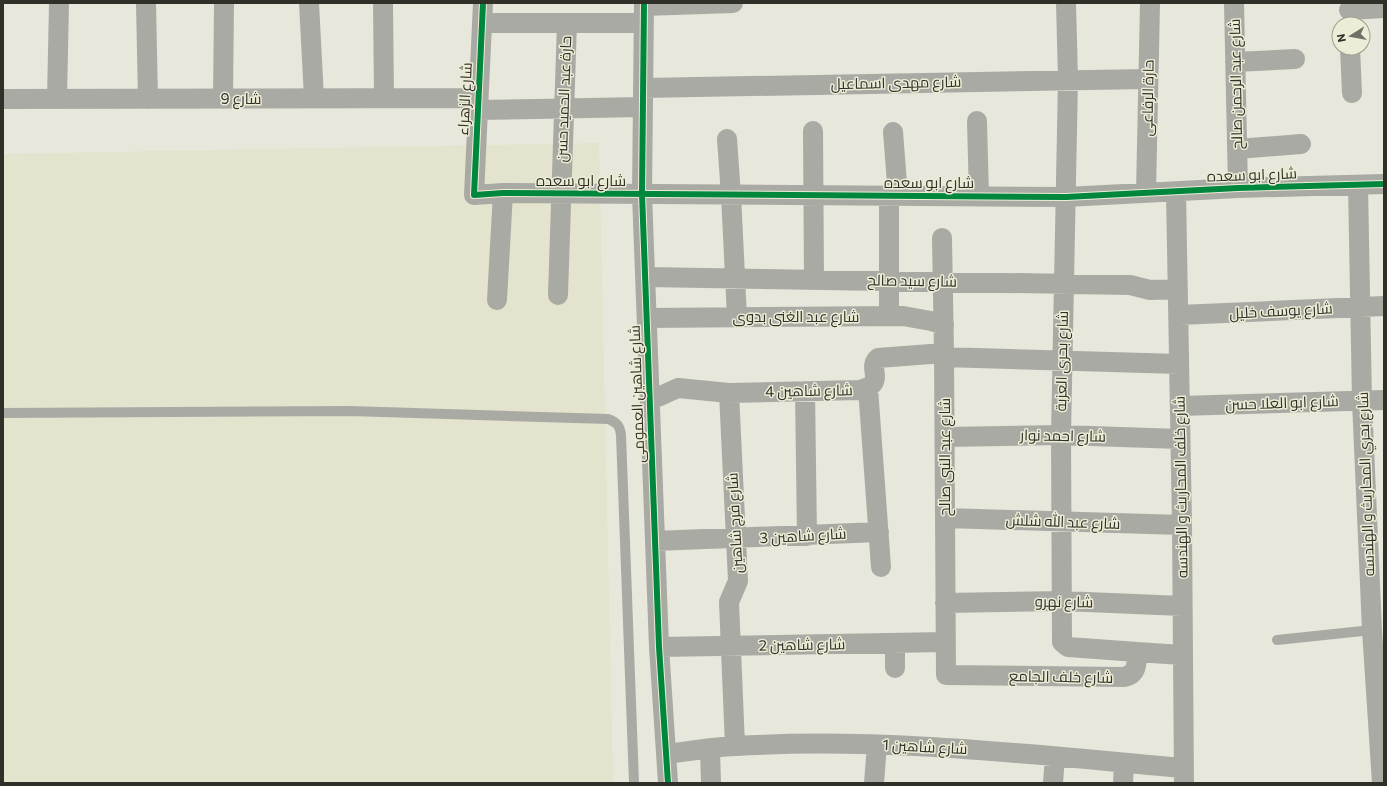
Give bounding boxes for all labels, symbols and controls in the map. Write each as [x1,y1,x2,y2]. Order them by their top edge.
north arrow [1331,16,1371,56]
street label: شارع عبد الرحمن صالح [1225,18,1248,150]
text: N [1334,33,1348,43]
street label: حارة عبد الحميد حسن [552,35,576,163]
street label: حارة الرفاعى [1137,59,1159,137]
street label: شارع الزهراء [453,62,478,136]
street label: شارع مهدى اسماعيل [831,72,961,95]
street label: شارع 9 [220,89,262,110]
street label: شارع ابو سعده [1207,163,1297,188]
street label: شارع ابو سعده [536,171,626,192]
street label: شارع ابو سعده [884,173,974,194]
street label: شارع سيد صالح [867,270,957,293]
street label: شارع يوسف خليل [1229,298,1333,325]
street label: شارع عبد الغنى بدوى [733,307,860,328]
street label: شارع بحرى العزبة [1051,310,1074,412]
street label: شارع شاهين العمومى [625,325,650,463]
street label: شارع شاهين 4 [765,380,853,403]
street label: شارع ابو العلا حسن [1225,391,1339,416]
street label: شارع بحري المحاريث و الهندسه [1353,391,1381,577]
street label: شارع خلف المحاريث و الهندسه [1169,396,1194,578]
street label: شارع عبد النبى صالح [935,398,956,516]
street label: شارع احمد نوار [1019,425,1106,448]
street label: شارع فرج شاهين [722,472,749,574]
street label: شارع عبد الله شلش [1005,510,1121,535]
street label: شارع شاهين 3 [759,524,847,549]
street label: شارع نهرو [1035,591,1093,614]
street label: شارع شاهين 2 [758,634,846,657]
street label: شارع خلف الجامع [1009,666,1113,689]
street label: شارع شاهين 1 [882,735,968,760]

